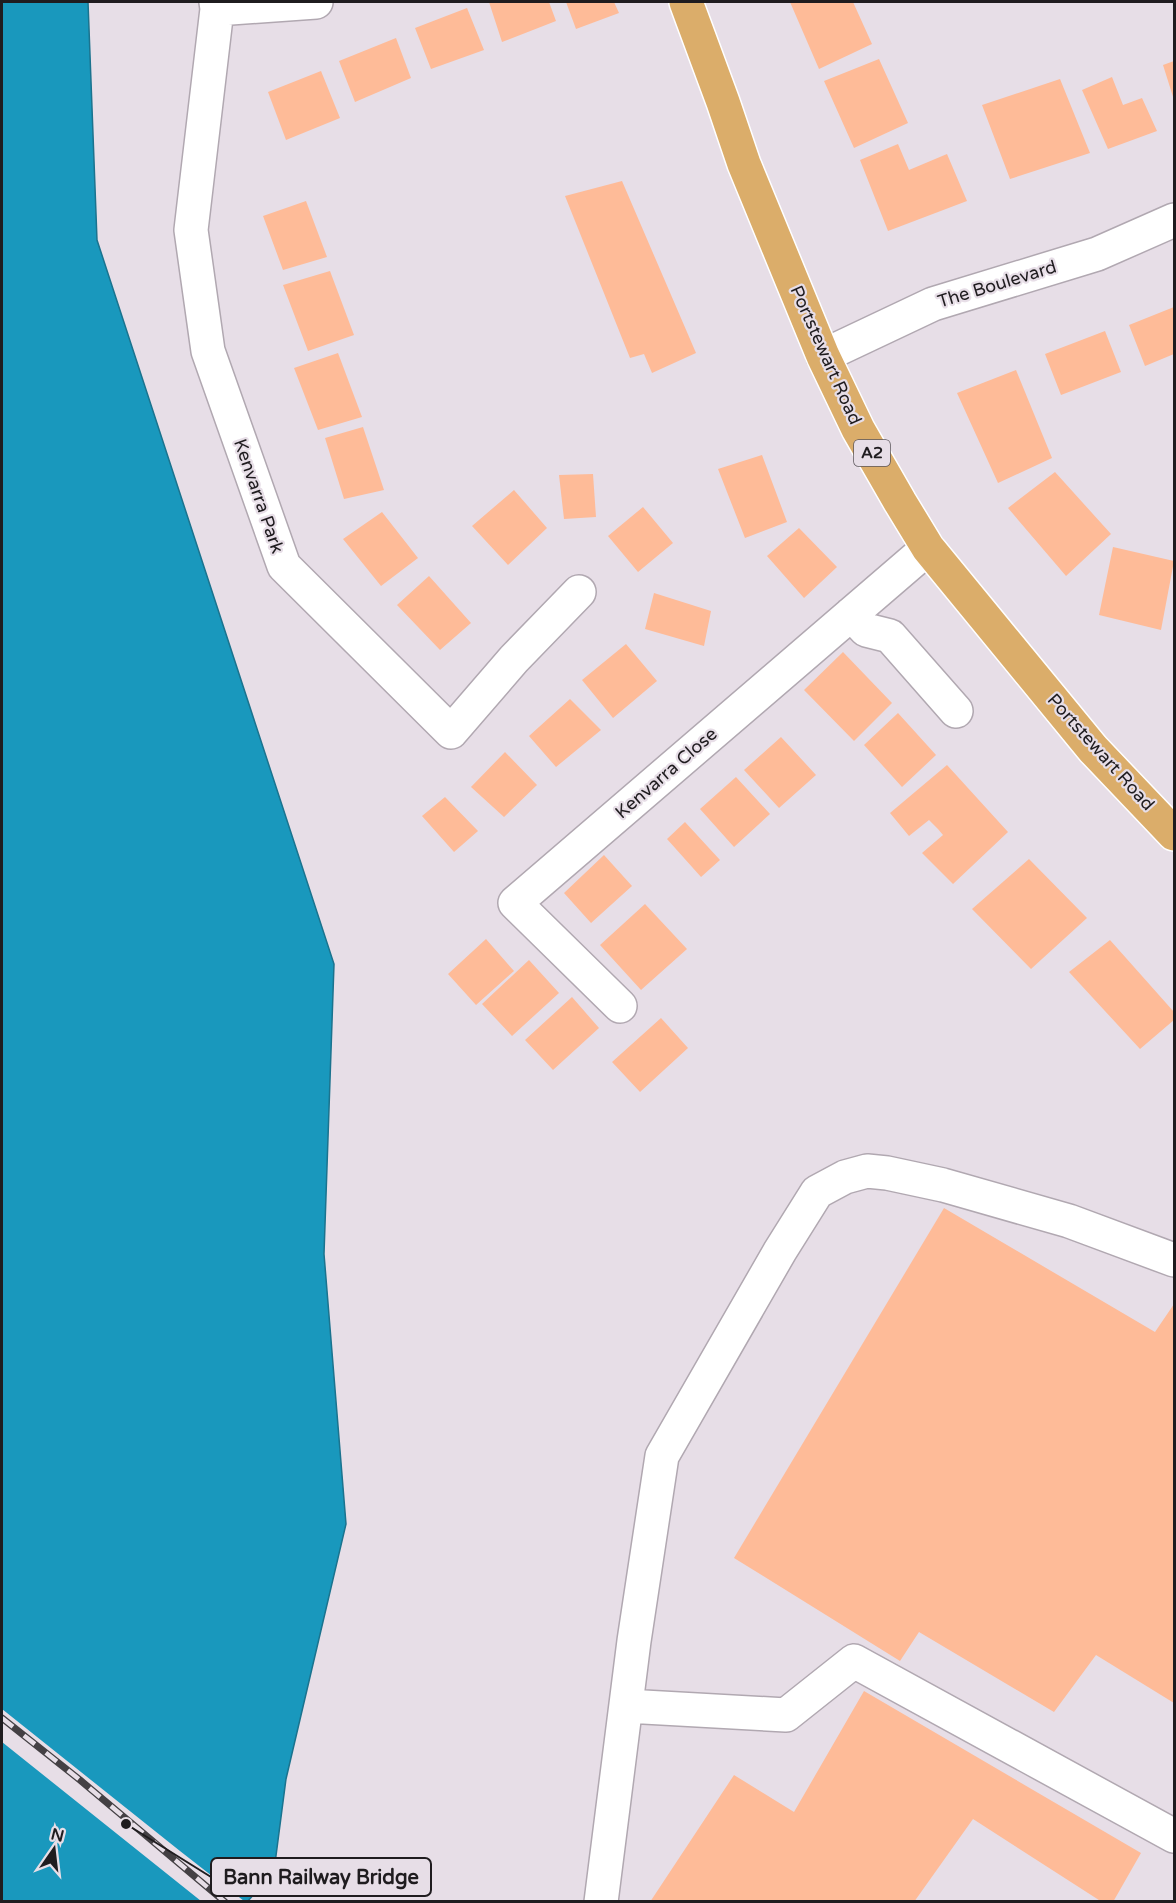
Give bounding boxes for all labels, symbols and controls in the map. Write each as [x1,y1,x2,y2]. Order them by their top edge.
street label: The Boulevard [935,255,1059,313]
street label: Portstewart Road [785,282,867,428]
street label: Kenvarra Park [229,436,289,556]
road number: A2 [854,440,890,466]
street label: Portstewart Road [1043,689,1159,815]
street label: Kenvarra Close [610,723,722,823]
north arrow [24,1819,84,1879]
text: N [49,1824,66,1847]
callout: Bann Railway Bridge [211,1858,431,1896]
text: Bann Railway Bridge [223,1866,419,1890]

